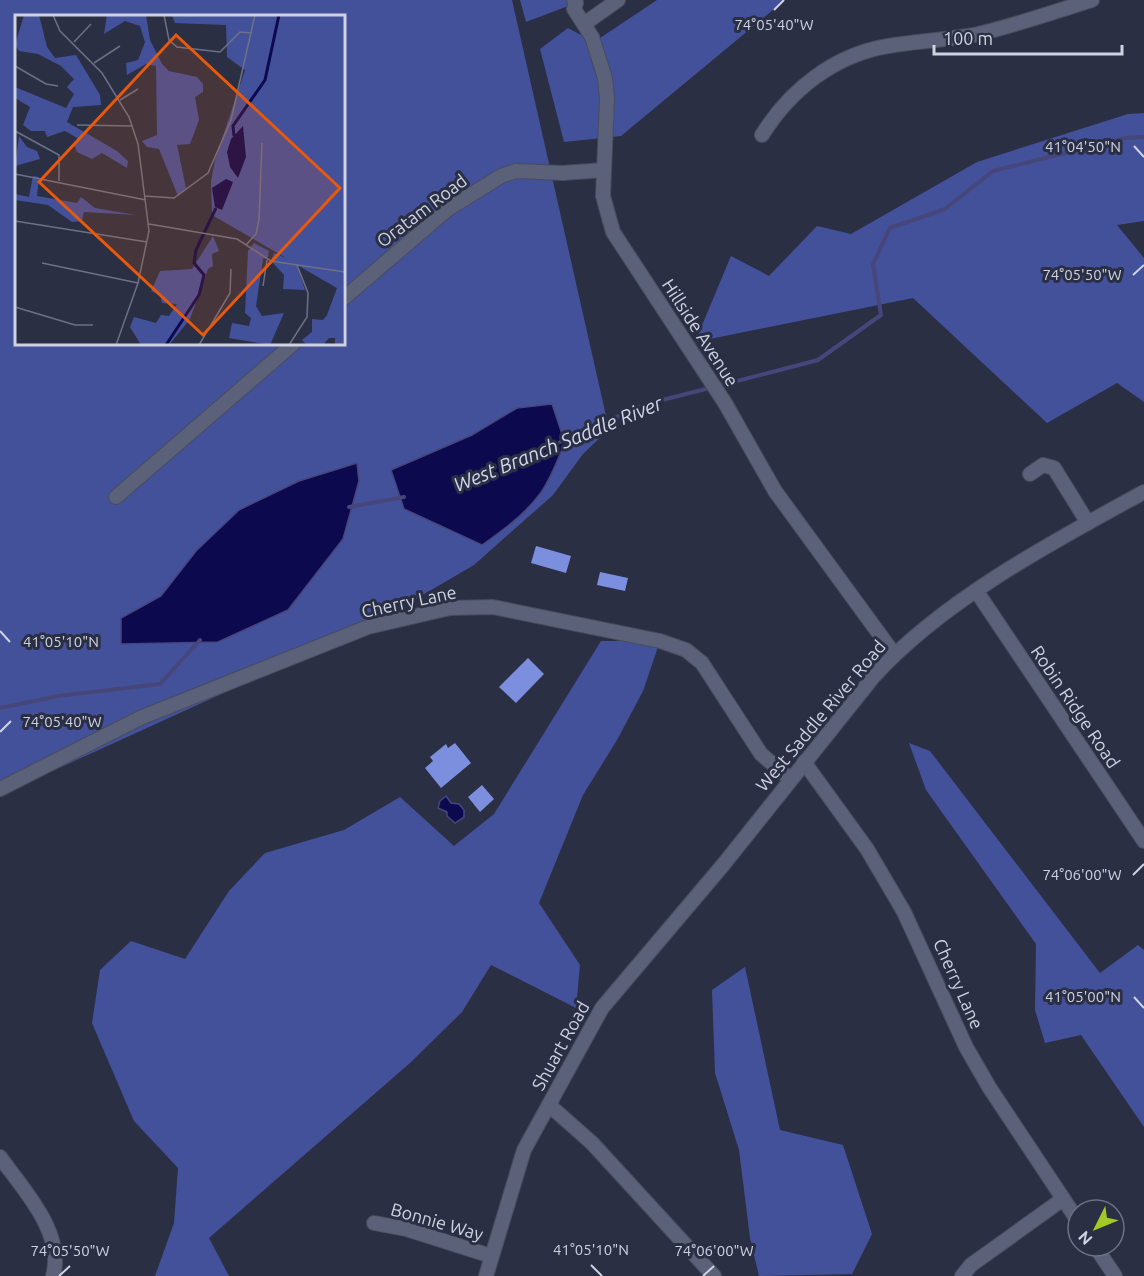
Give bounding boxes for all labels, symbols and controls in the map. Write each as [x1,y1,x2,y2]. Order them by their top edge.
inset map [15,15,345,345]
text: 74°05'40"W [734,16,814,33]
scale bar [934,18,1122,56]
text: 100 m [943,28,993,48]
text: 41°04'50"N [1045,138,1121,155]
street label: Oratam Road [372,170,470,251]
text: 74°05'50"W [1042,266,1122,283]
street label: Hillside Avenue [659,275,743,390]
water label: West Branch Saddle River [450,391,667,496]
street label: Cherry Lane [359,581,458,621]
text: 41°05'10"N [23,633,99,650]
street label: West Saddle River Road [751,636,889,795]
street label: Robin Ridge Road [1028,642,1124,771]
text: 74°05'40"W [22,713,102,730]
text: 74°06'00"W [1042,866,1122,883]
street label: Cherry Lane [930,935,988,1032]
text: 41°05'00"N [1045,988,1121,1005]
street label: Shuart Road [527,997,593,1094]
street label: Bonnie Way [389,1198,486,1244]
north arrow [1066,1198,1126,1258]
text: N [1074,1228,1096,1249]
text: 41°05'10"N [553,1241,629,1258]
text: 74°05'50"W [30,1242,110,1259]
text: 74°06'00"W [674,1242,754,1259]

